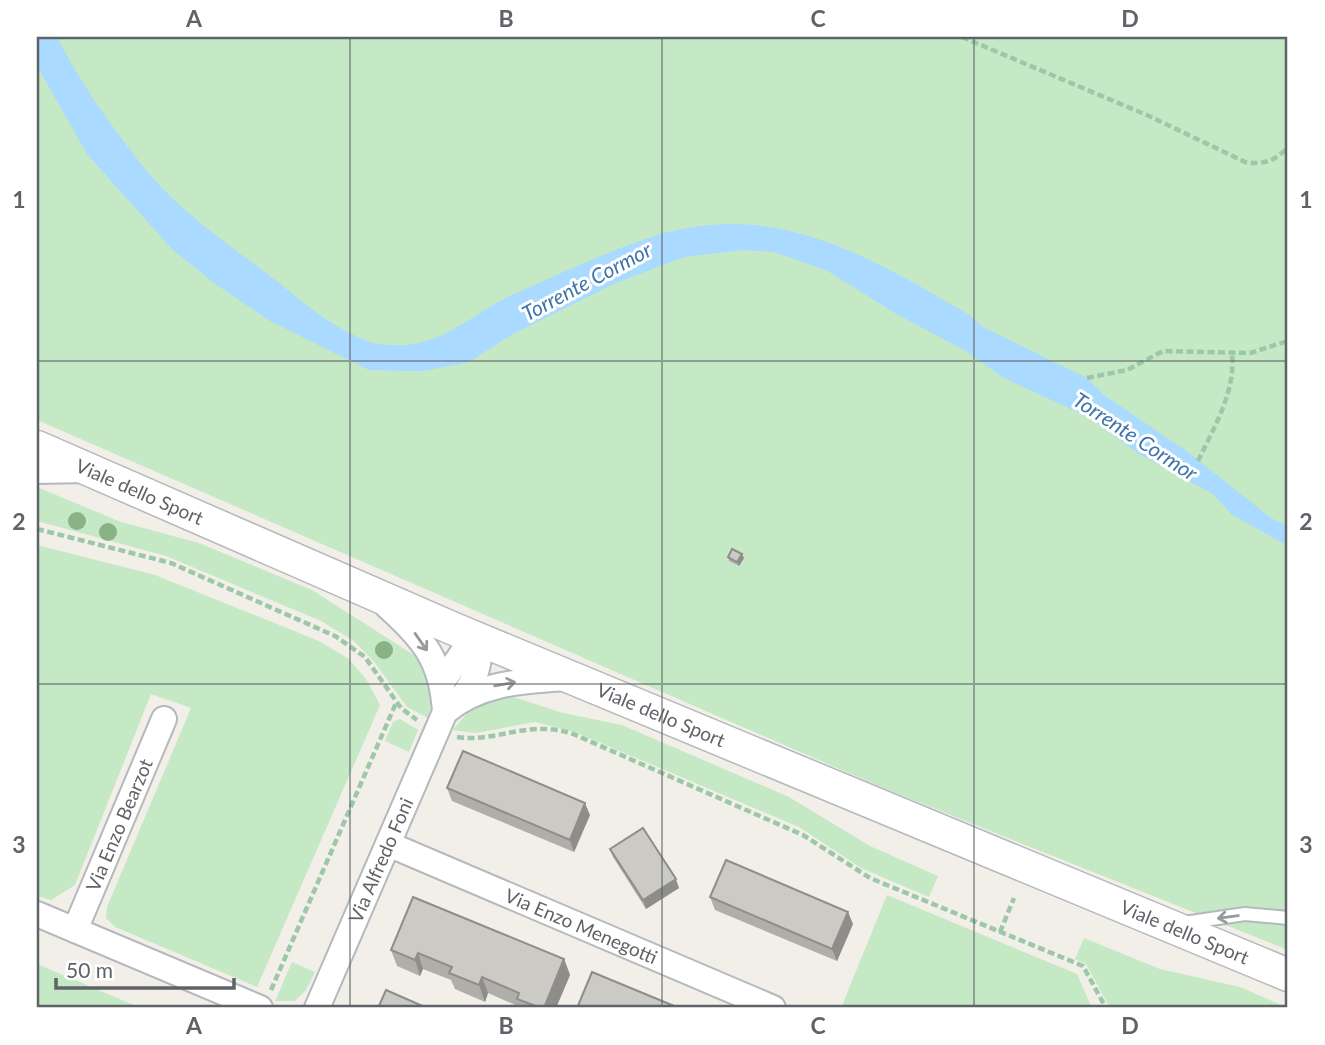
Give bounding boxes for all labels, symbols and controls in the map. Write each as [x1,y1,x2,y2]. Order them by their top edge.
text: A [185,4,203,32]
text: B [498,4,514,32]
text: C [810,4,826,32]
text: D [1121,4,1139,32]
text: 1 [12,185,26,213]
text: 1 [1299,185,1313,213]
water label: Torrente Cormor [517,236,656,325]
water label: Torrente Cormor [1069,386,1203,486]
street label: Viale dello Sport [73,453,207,529]
text: 2 [12,507,26,535]
text: 2 [1299,507,1313,535]
one-way arrow [414,632,428,651]
one-way arrow [493,677,516,690]
street label: Viale dello Sport [593,678,729,751]
street label: Via Enzo Bearzot [81,755,157,894]
street label: Via Alfredo Foni [343,794,418,926]
text: 3 [12,830,26,858]
text: 3 [1299,830,1313,858]
street label: Via Enzo Menegotti [502,883,661,968]
street label: Viale dello Sport [1117,895,1253,969]
one-way arrow [1217,910,1240,923]
scale bar [56,947,234,991]
text: 50 m [66,957,113,982]
text: A [185,1011,203,1039]
text: B [498,1011,514,1039]
text: C [810,1011,826,1039]
text: D [1121,1011,1139,1039]

